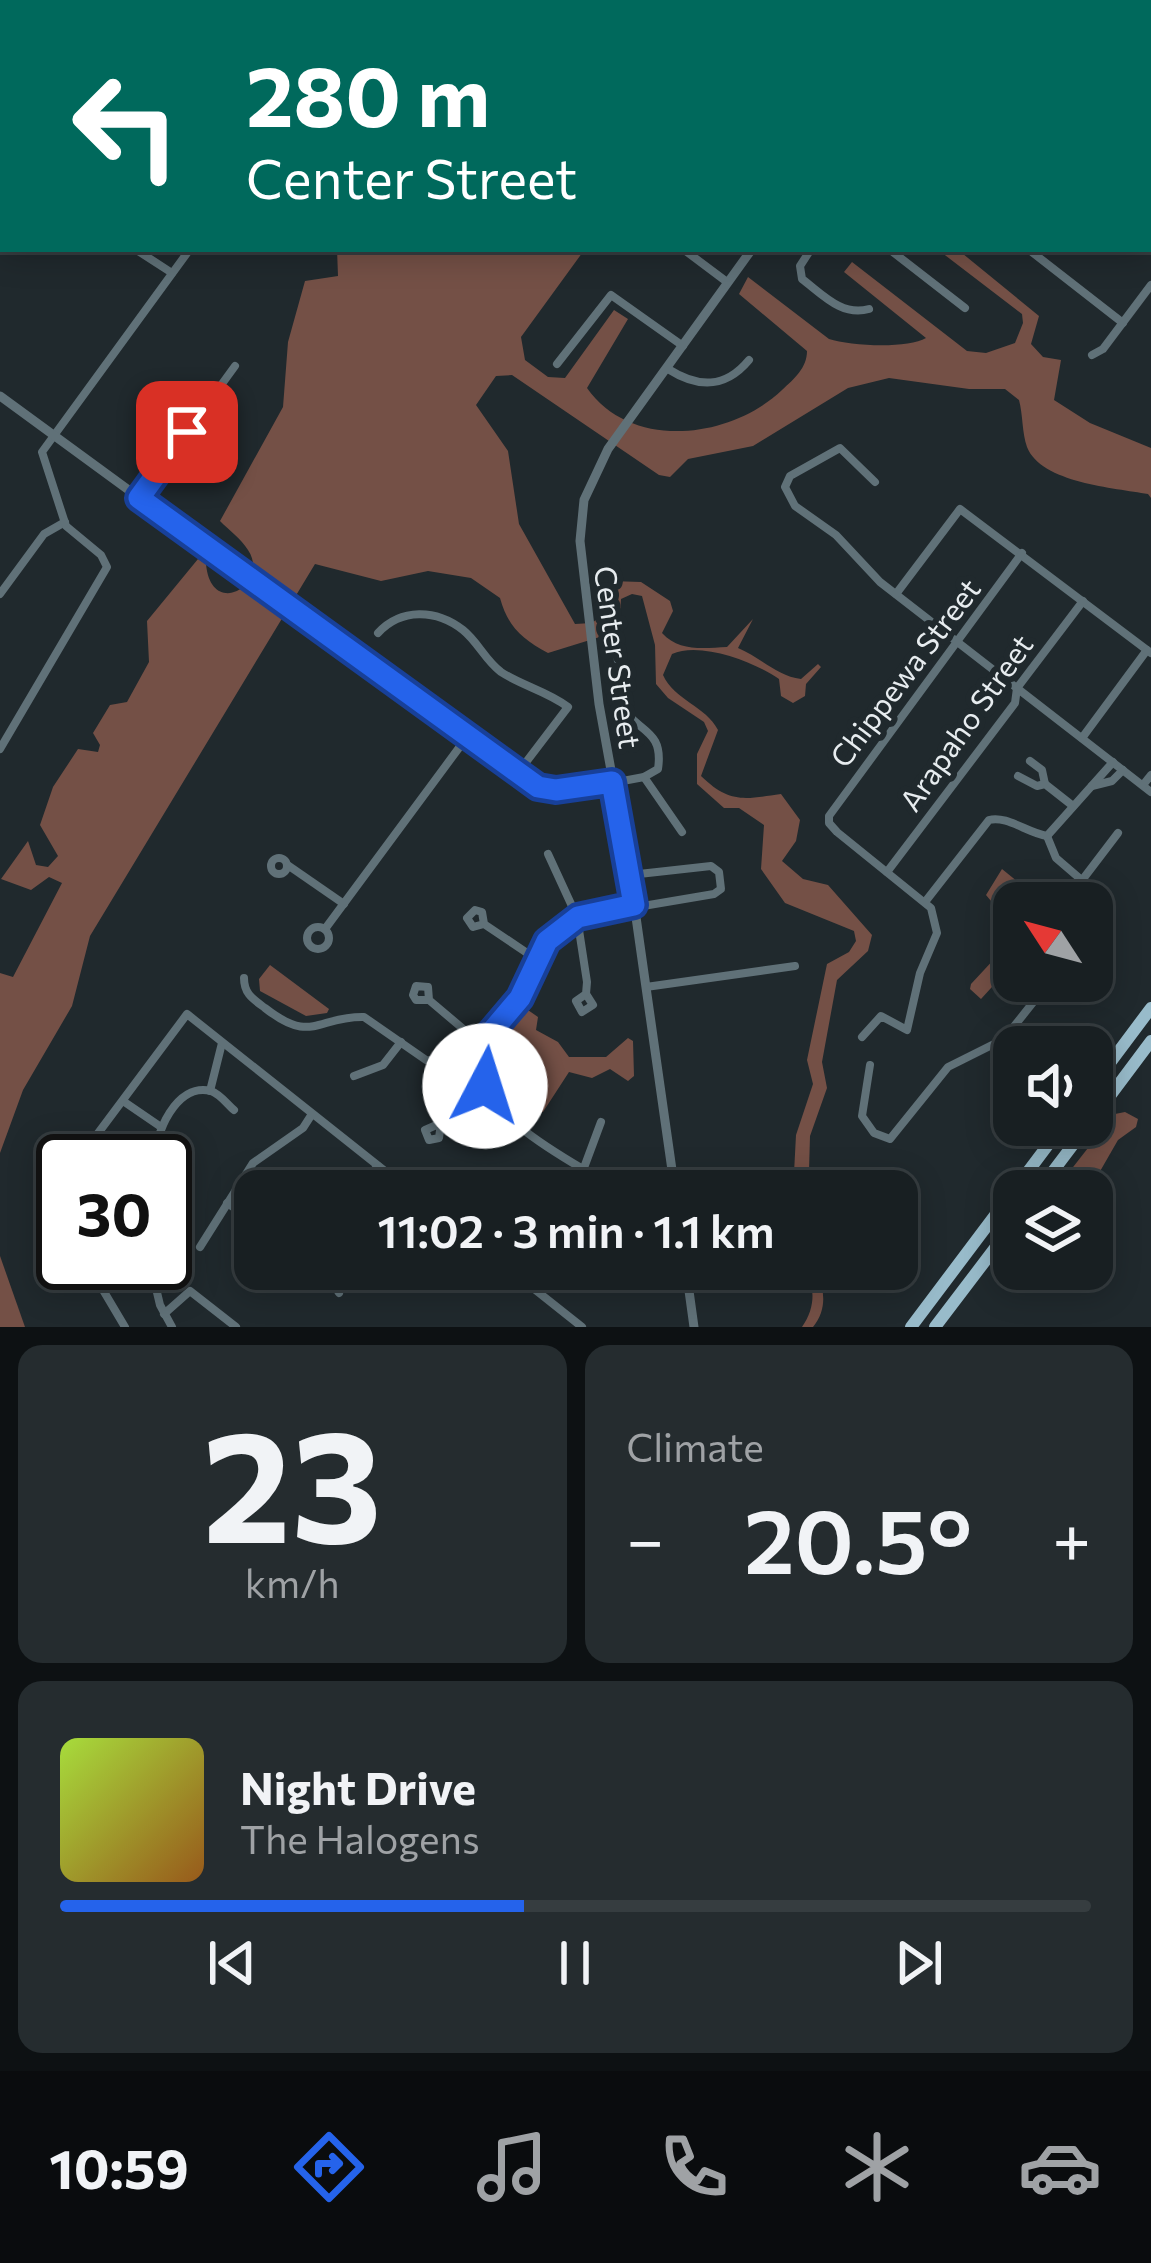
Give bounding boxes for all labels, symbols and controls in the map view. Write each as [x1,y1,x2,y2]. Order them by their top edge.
text: 280 m [246,42,490,144]
icon: left [48,48,204,204]
text: Center Street [246,144,577,210]
pin [136,381,238,483]
icon: arrive [154,399,220,465]
street label: Center Street [588,563,650,751]
street label: Chippewa Street [821,570,987,774]
street label: Arapaho Street [890,627,1040,817]
north arrow [993,882,1113,1002]
map controls [993,882,1113,1290]
position arrow [422,1023,548,1149]
button: sound [993,1026,1113,1146]
speed limit sign: 30 [36,1134,192,1290]
button: layers [993,1170,1113,1290]
text: 11:02 · 3 min · 1.1 km [377,1202,775,1257]
text: 23 [202,1384,382,1575]
text: Climate [627,1422,764,1470]
text: 20.5° [744,1482,972,1593]
text: − [627,1497,664,1578]
text: + [1052,1497,1091,1578]
text: km/h [245,1558,340,1606]
text: Night Drive [240,1759,476,1814]
text: The Halogens [240,1814,480,1862]
icon: previous [199,1930,265,1996]
icon: pause [542,1930,608,1996]
icon: next [886,1930,952,1996]
icon: directions [287,2125,371,2209]
icon: music [470,2125,554,2209]
icon: phone [652,2125,736,2209]
icon: climate [835,2125,919,2209]
icon: car [1018,2125,1102,2209]
text: 10:59 [49,2134,189,2200]

